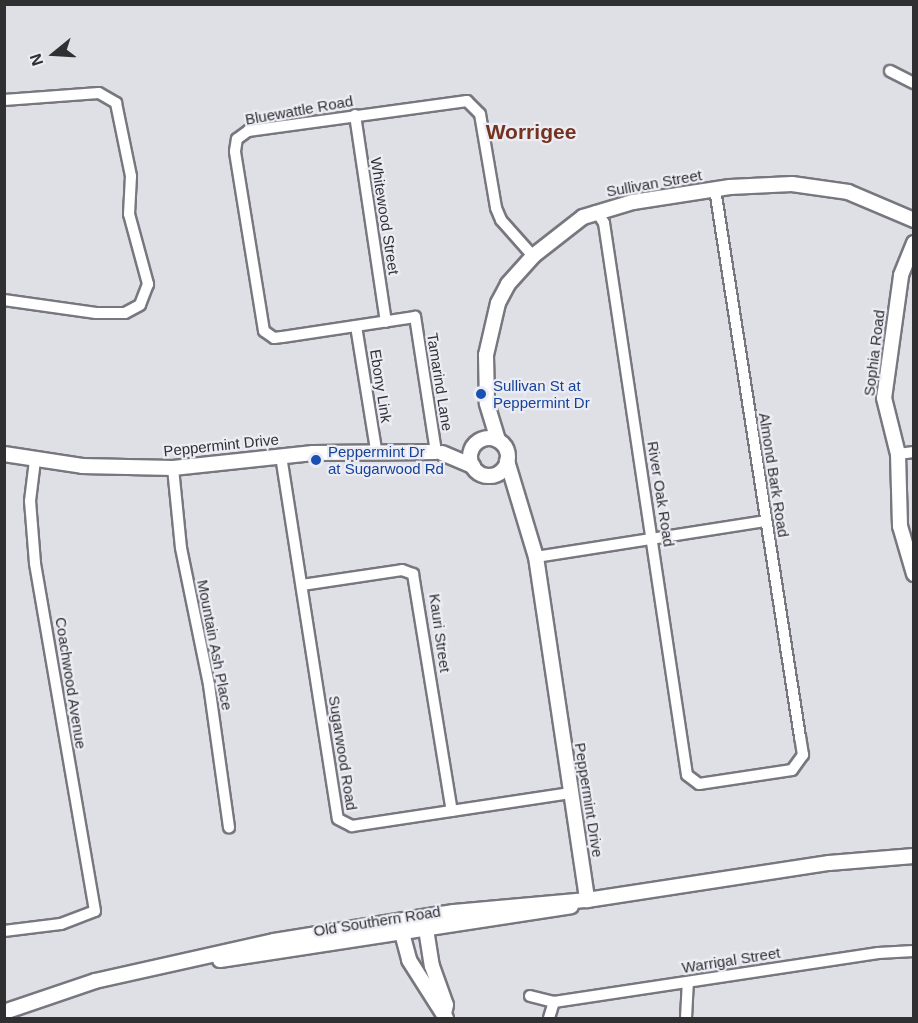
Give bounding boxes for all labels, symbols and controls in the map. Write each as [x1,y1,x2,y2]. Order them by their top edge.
north arrow [24,24,84,84]
text: N [27,52,46,68]
street label: Bluewattle Road [244,92,354,128]
district label: Worrigee [486,119,576,145]
street label: Whitewood Street [367,156,403,276]
street label: Sullivan Street [605,166,703,200]
street label: Sophia Road [860,309,888,397]
street label: Tamarind Lane [423,332,457,432]
street label: Ebony Link [366,348,396,424]
place label: Sullivan St at Peppermint Dr [493,376,590,411]
marker: Sullivan St at Peppermint Dr [474,387,488,401]
street label: Almond Bark Road [755,411,793,539]
street label: Peppermint Drive [162,430,280,460]
street label: River Oak Road [644,440,678,548]
place label: Peppermint Dr at Sugarwood Rd [328,442,444,477]
marker: Peppermint Dr at Sugarwood Rd [309,453,323,467]
street label: Mountain Ash Place [193,578,237,712]
street label: Kauri Street [426,593,454,673]
street label: Coachwood Avenue [52,615,90,751]
street label: Sugarwood Road [325,694,361,812]
street label: Peppermint Drive [571,741,607,859]
street label: Old Southern Road [312,902,442,940]
street label: Warrigal Street [680,943,782,977]

